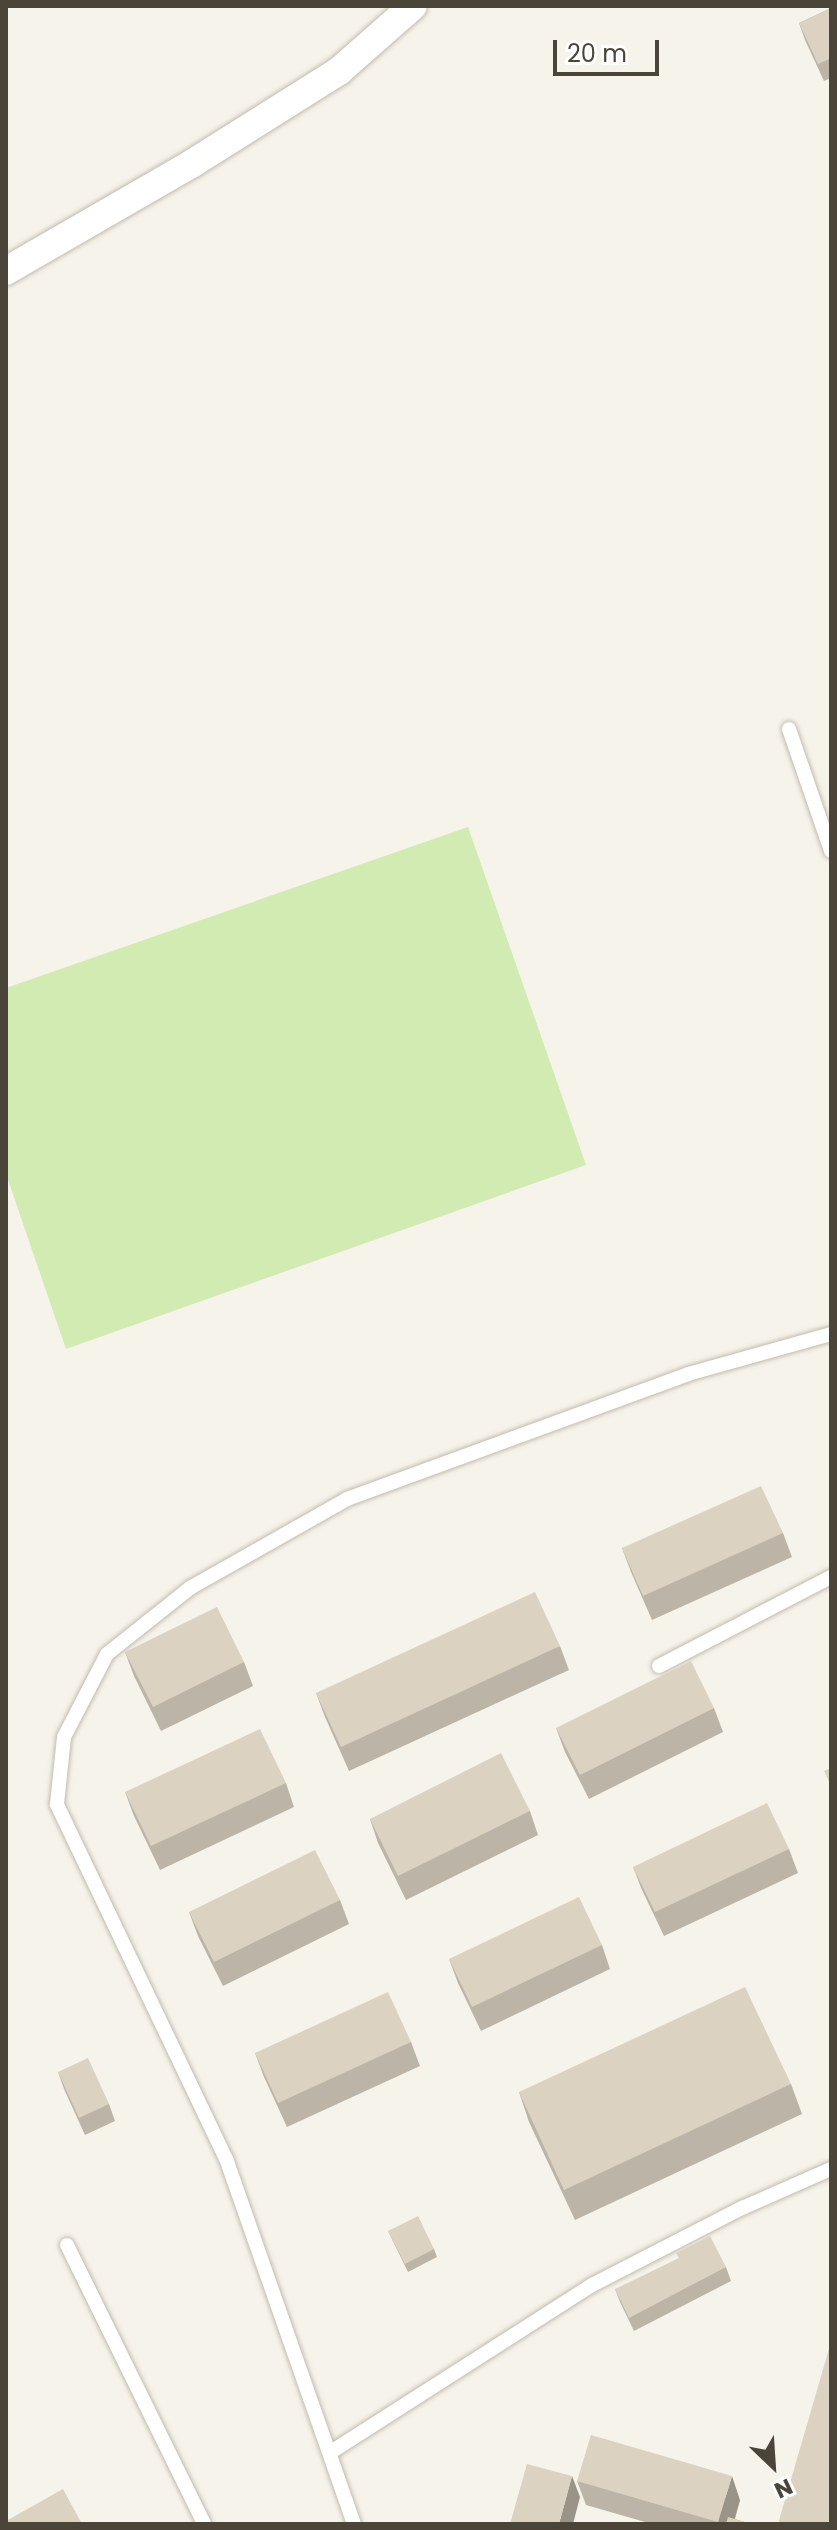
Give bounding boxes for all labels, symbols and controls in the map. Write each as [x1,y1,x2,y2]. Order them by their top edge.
scale bar [557,24,663,74]
text: 20 m [567,37,627,70]
north arrow [733,2426,813,2506]
text: N [769,2471,797,2506]

